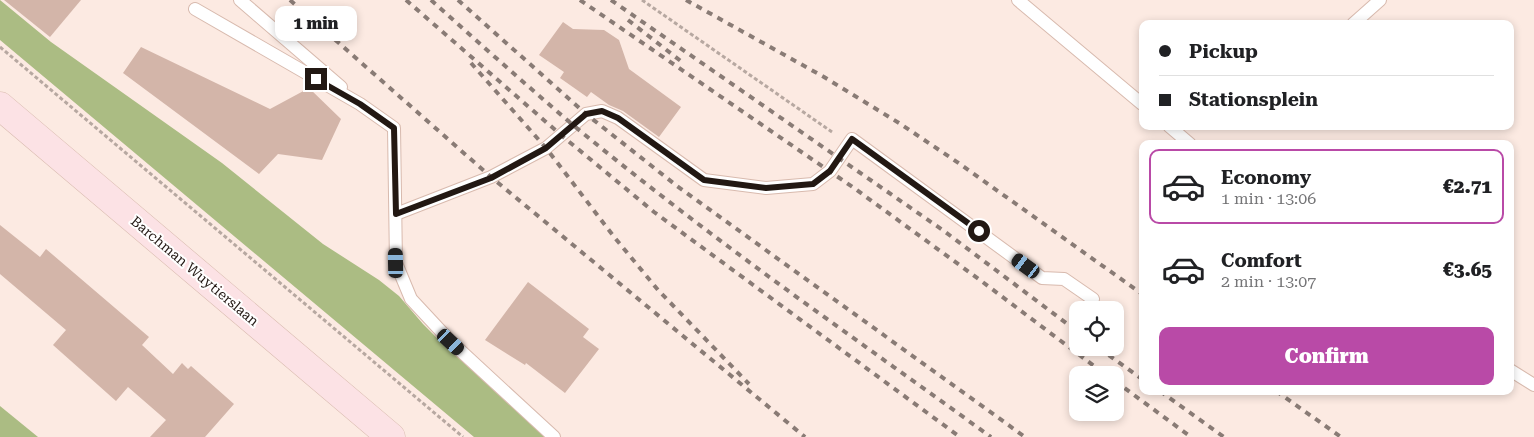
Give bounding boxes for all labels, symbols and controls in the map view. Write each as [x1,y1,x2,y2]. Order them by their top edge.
callout: 1 min [275,7,357,42]
text: 1 min [294,14,338,33]
text: Pickup [1189,40,1258,63]
route end [305,68,327,90]
text: Stationsplein [1189,88,1318,111]
icon: car [1161,164,1206,209]
text: Economy [1221,166,1311,189]
text: €2.71 [1443,175,1492,198]
text: 1 min · 13:06 [1221,189,1316,208]
street label: Barchman Wuytierslaan [128,213,262,329]
route start [968,220,990,242]
icon: car [1161,247,1206,292]
car [388,248,403,278]
text: Comfort [1221,249,1302,272]
car [1009,251,1042,281]
text: €3.65 [1443,258,1492,281]
text: 2 min · 13:07 [1221,272,1316,291]
map controls [1069,301,1124,421]
button: locate [1069,301,1124,356]
car [434,326,467,358]
button: Confirm [1159,327,1494,385]
button: layers [1069,366,1124,421]

